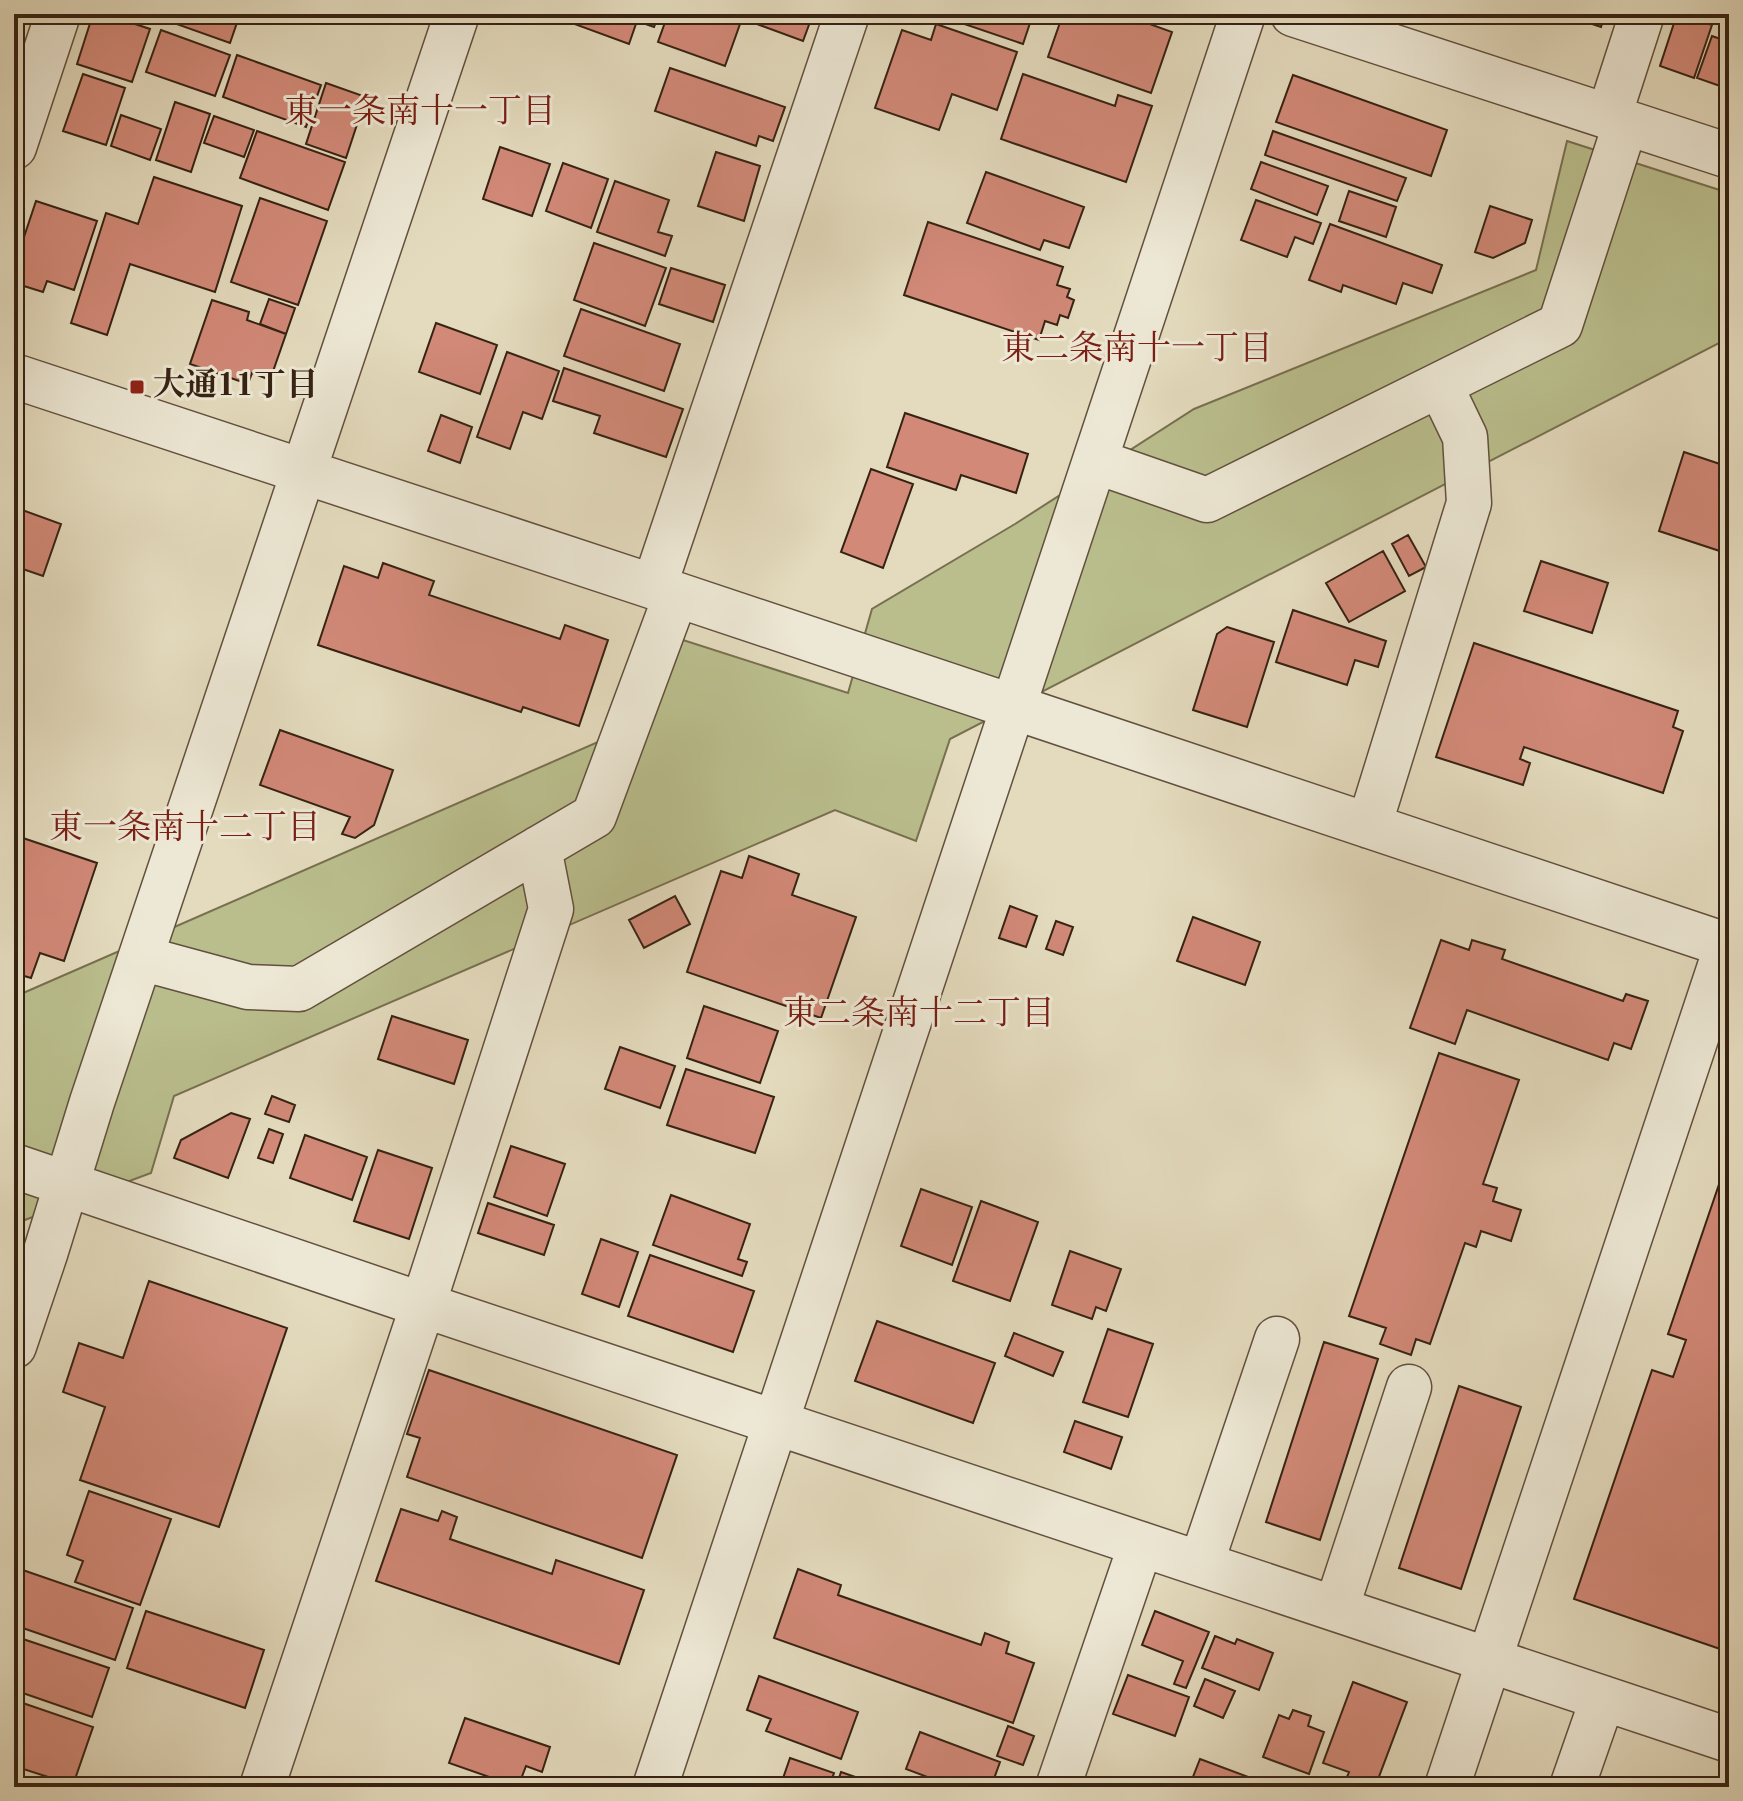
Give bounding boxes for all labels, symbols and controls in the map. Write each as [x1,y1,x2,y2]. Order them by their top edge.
district label: 東一条南十一丁目 [284,93,556,130]
district label: 東二条南十一丁目 [1001,330,1273,367]
place label: 大通11丁目 [153,367,318,403]
marker: 大通11丁目 [128,378,146,396]
district label: 東一条南十二丁目 [49,809,321,846]
district label: 東二条南十二丁目 [783,995,1055,1032]

